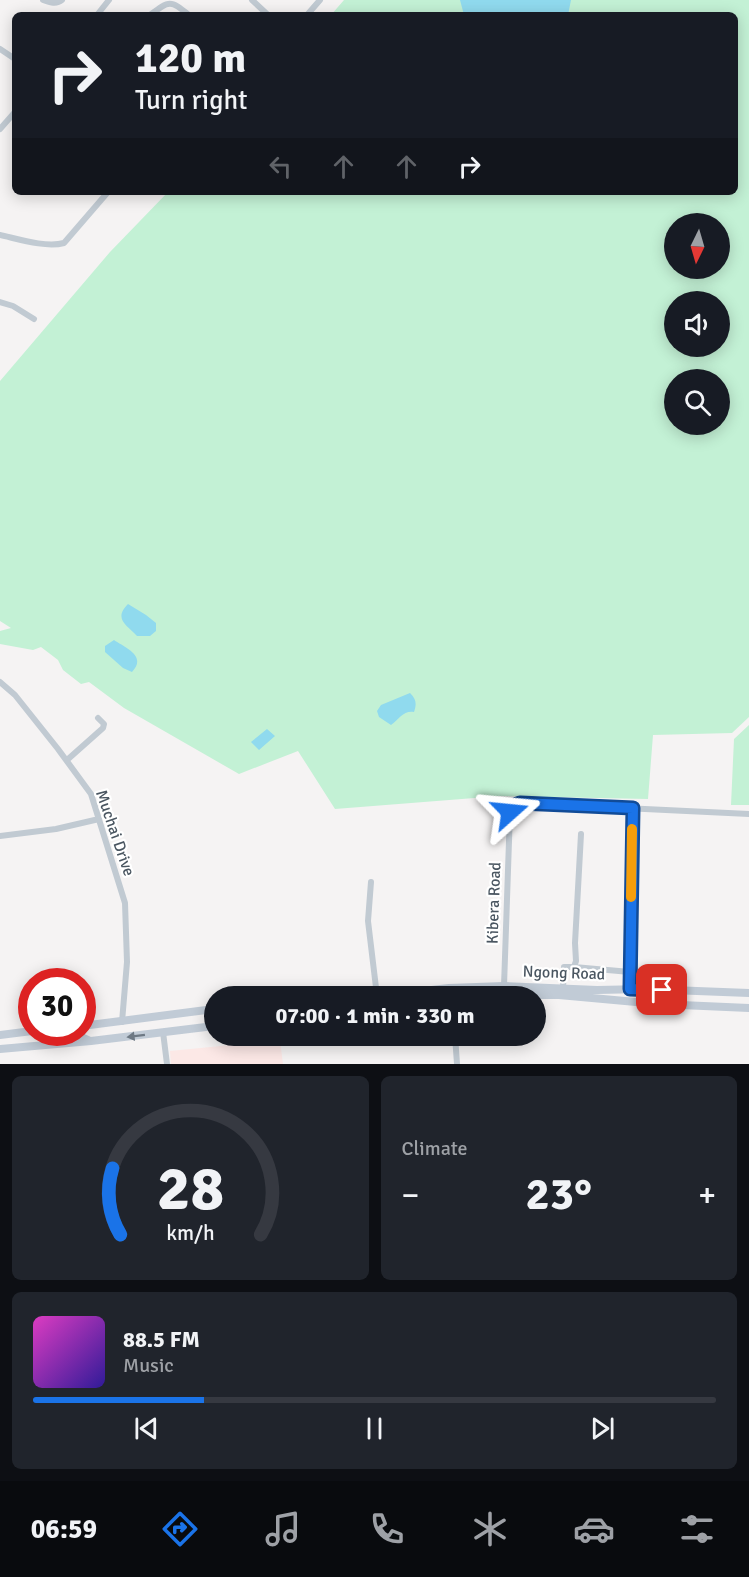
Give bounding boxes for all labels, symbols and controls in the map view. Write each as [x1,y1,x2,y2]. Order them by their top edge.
text: 120 m [135,33,246,84]
icon: right [36,36,114,114]
text: Turn right [135,84,248,117]
icon: left [264,150,297,183]
icon: ahead [327,150,360,183]
icon: ahead [390,150,423,183]
icon: right [453,150,486,183]
north arrow [664,213,730,279]
map controls [664,213,730,435]
button: sound [664,291,730,357]
button: search [664,369,730,435]
position arrow [478,780,542,844]
street label: Muchai Drive [91,787,139,879]
street label: Kibera Road [483,862,505,944]
street label: Ngong Road [522,962,606,984]
pin [636,964,687,1015]
speed limit sign: 30 [18,968,96,1046]
icon: arrive [645,973,678,1006]
text: 07:00 · 1 min · 330 m [275,1002,475,1029]
one-way arrow [126,1031,145,1040]
text: Climate [402,1136,467,1161]
text: 28 [157,1150,224,1227]
text: 23° [525,1167,592,1222]
text: − [402,1175,419,1216]
text: + [698,1175,716,1216]
text: km/h [166,1220,215,1246]
text: 88.5 FM [123,1326,200,1353]
text: Music [123,1353,174,1378]
icon: previous [130,1412,163,1445]
icon: pause [358,1412,391,1445]
icon: next [586,1412,619,1445]
icon: directions [159,1508,201,1550]
icon: music [262,1508,304,1550]
icon: phone [366,1508,408,1550]
icon: climate [469,1508,511,1550]
icon: car [573,1508,615,1550]
icon: filters [676,1508,718,1550]
text: 06:59 [31,1513,97,1546]

